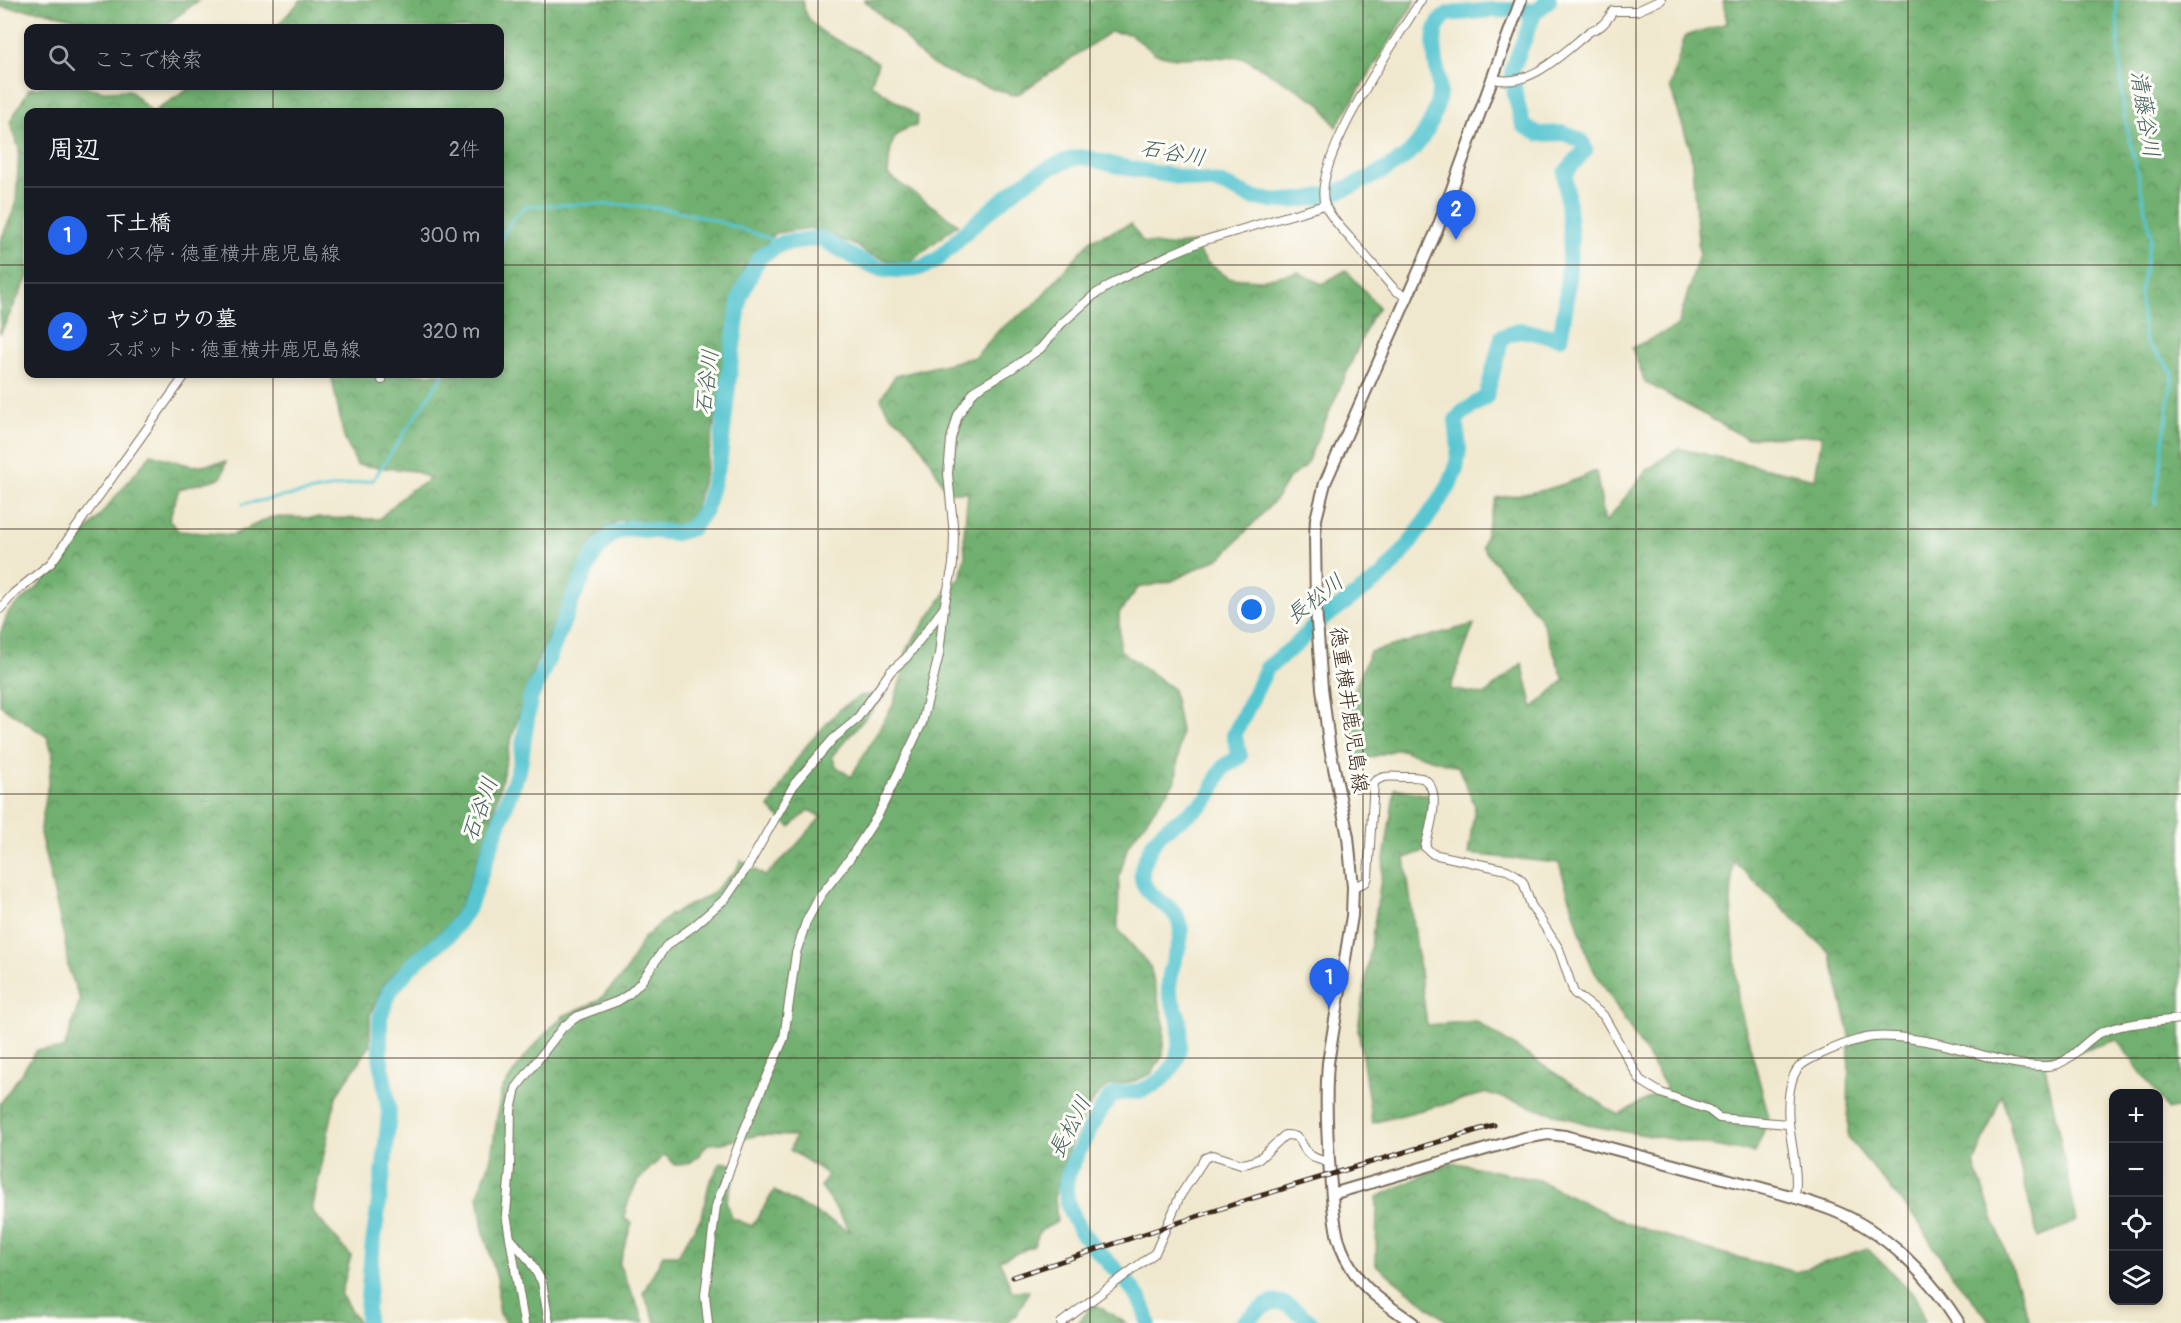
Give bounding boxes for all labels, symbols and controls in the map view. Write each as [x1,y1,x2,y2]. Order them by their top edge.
search box [24,24,504,90]
icon: search [45,41,78,74]
text: ここで検索 [93,46,203,74]
water label: 清藤谷川 [2124,68,2166,160]
water label: 石谷川 [1138,133,1208,173]
text: 周辺 [48,134,100,166]
text: 2件 [449,137,480,162]
pin: 2 [1436,190,1476,240]
text: 下土橋 [105,209,171,237]
text: 1 [64,223,71,248]
text: 300 m [419,223,480,248]
text: バス停 · 徳重横井鹿児島線 [105,241,340,266]
text: ヤジロウの墓 [105,305,237,333]
text: 2 [62,319,73,344]
text: 320 m [422,319,480,344]
text: スポット · 徳重横井鹿児島線 [105,337,360,362]
water label: 石谷川 [689,348,725,416]
water label: 長松川 [1280,568,1350,630]
your location [1237,595,1266,624]
street label: 徳重横井鹿児島線 [1324,625,1374,795]
water label: 石谷川 [456,773,504,845]
pin: 1 [1310,958,1348,1008]
map controls [2109,1089,2163,1305]
button: + [2109,1089,2163,1143]
water label: 長松川 [1042,1091,1098,1163]
button: − [2109,1143,2163,1197]
button: locate [2109,1197,2163,1251]
button: layers [2109,1251,2163,1305]

